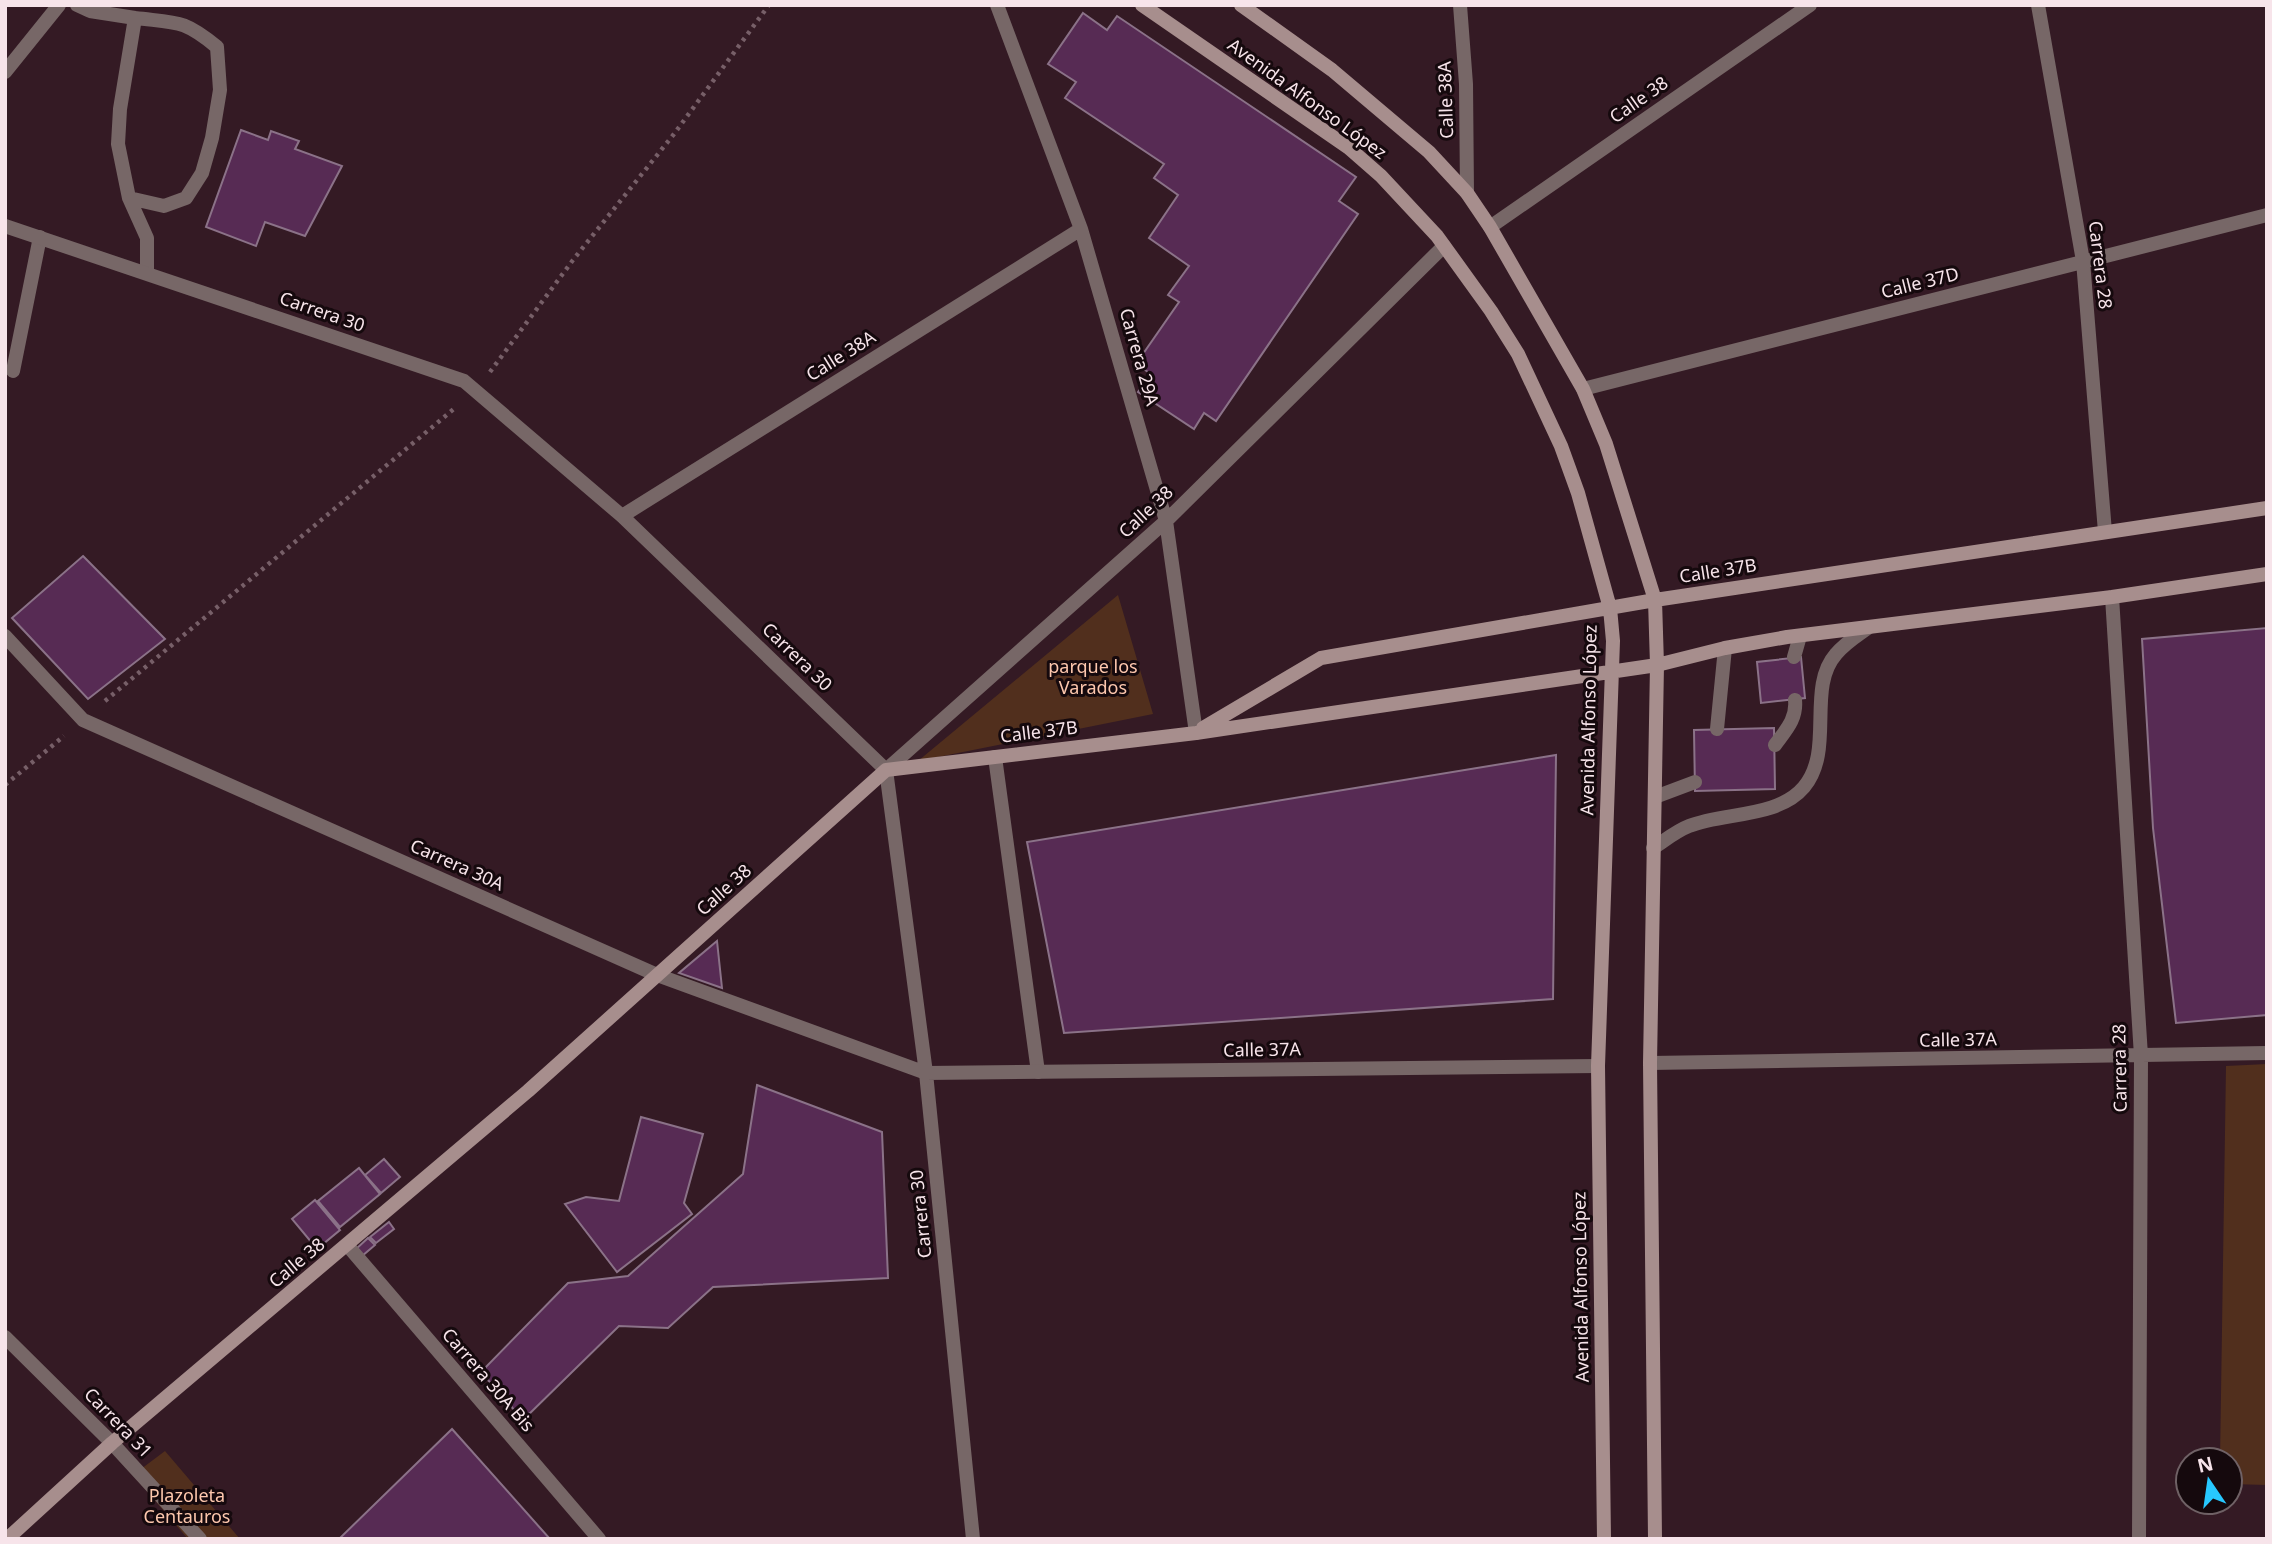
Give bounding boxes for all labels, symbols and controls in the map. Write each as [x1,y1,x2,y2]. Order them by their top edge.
street label: Avenida Alfonso López [1223,32,1392,164]
street label: Calle 38A [1432,60,1458,139]
street label: Calle 38 [1604,70,1672,128]
street label: Carrera 28 [2084,219,2118,310]
street label: Calle 37D [1878,261,1961,303]
street label: Carrera 30 [277,285,368,337]
street label: Carrera 29A [1115,305,1165,409]
street label: Calle 38A [801,324,880,386]
street label: Calle 38 [1113,480,1178,543]
street label: Calle 37B [1678,552,1758,588]
street label: Carrera 30 [757,617,838,696]
street label: Avenida Alfonso López [1574,624,1602,816]
park label: parque los Varados [1048,654,1138,699]
street label: Calle 37B [999,714,1079,748]
street label: Carrera 30A [407,833,508,896]
street label: Calle 38 [691,858,756,920]
street label: Carrera 28 [2106,1024,2132,1113]
street label: Calle 37A [1919,1026,1998,1052]
street label: Calle 37A [1223,1036,1302,1062]
street label: Carrera 30 [903,1169,937,1259]
street label: Avenida Alfonso López [1566,1191,1594,1383]
street label: Calle 38 [263,1232,329,1293]
street label: Carrera 30A Bis [437,1323,540,1436]
street label: Carrera 31 [79,1382,158,1463]
north arrow [2174,1446,2244,1516]
text: N [2195,1450,2216,1479]
park label: Plazoleta Centauros [144,1483,230,1528]

